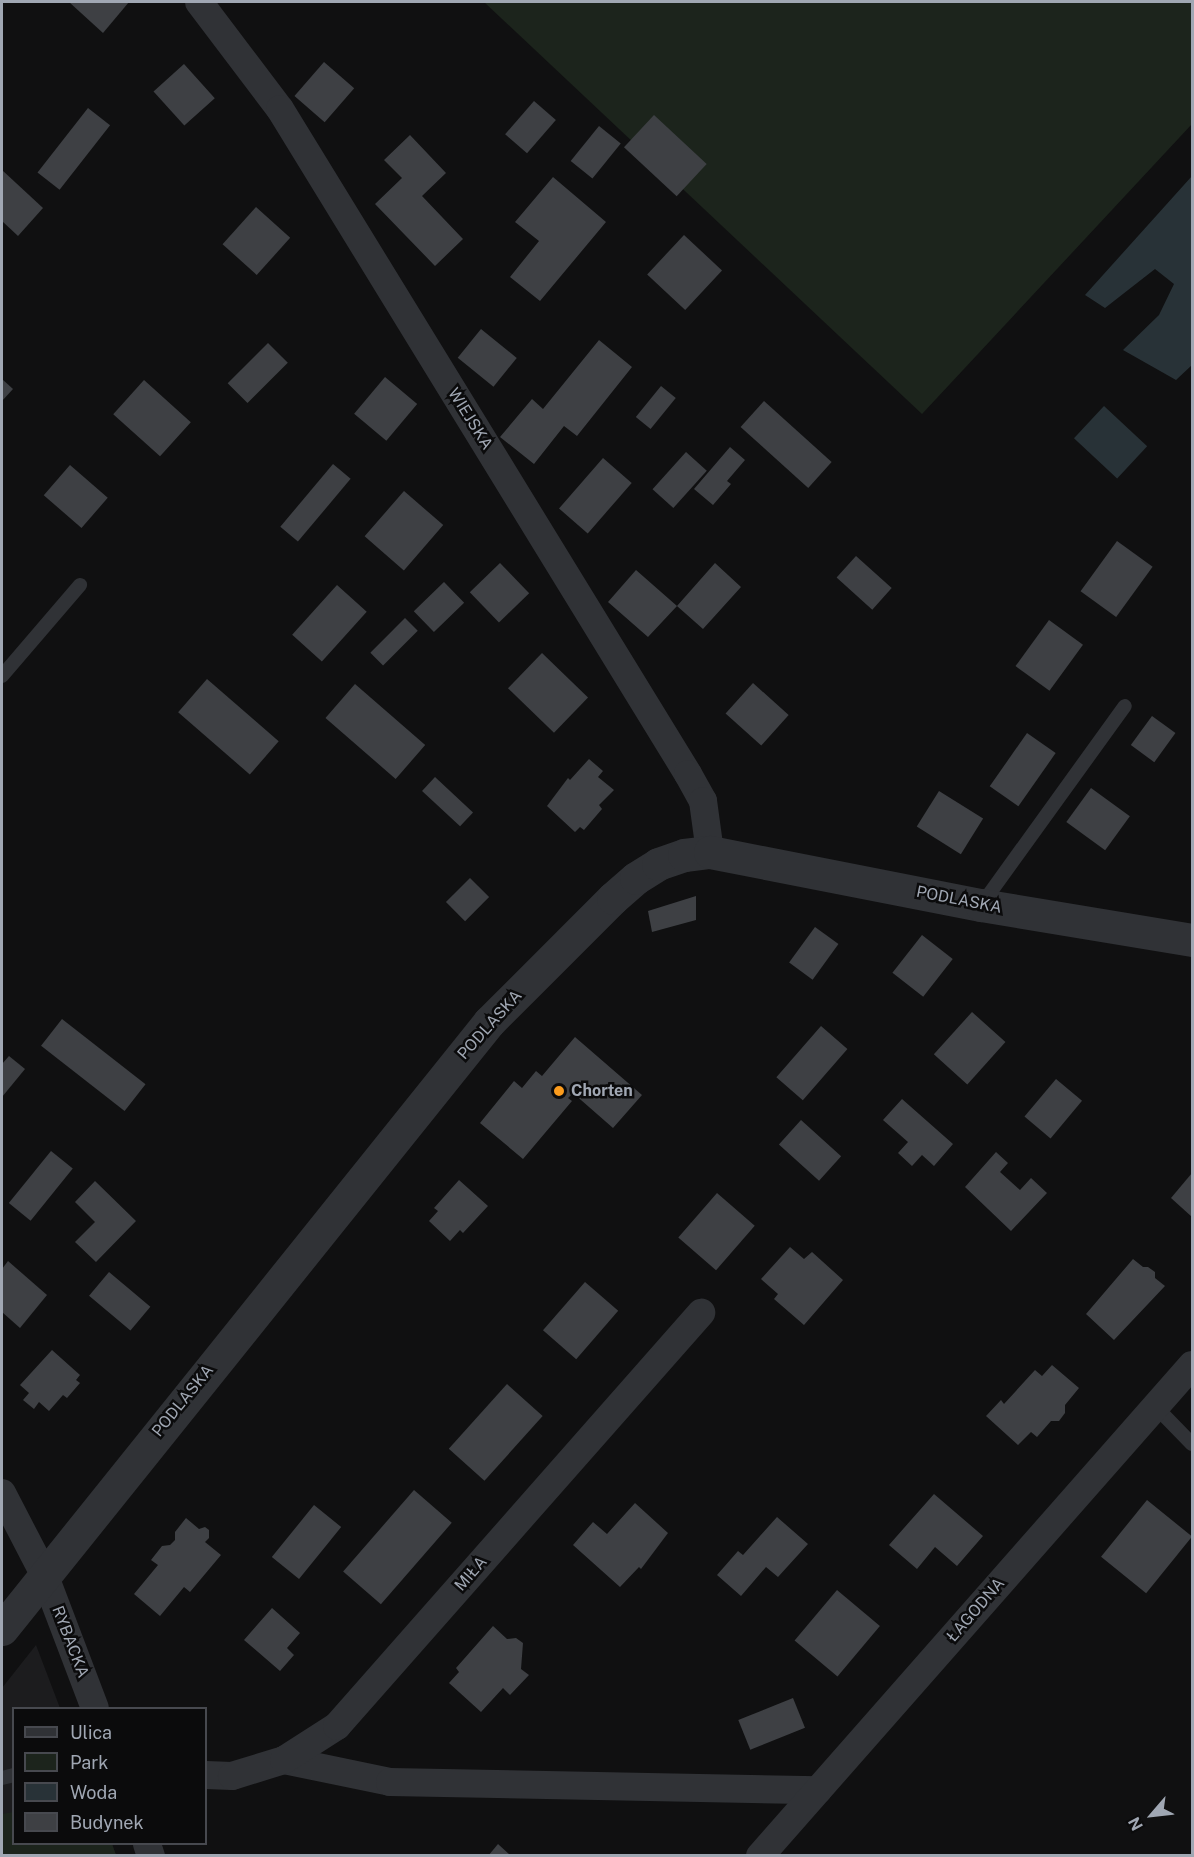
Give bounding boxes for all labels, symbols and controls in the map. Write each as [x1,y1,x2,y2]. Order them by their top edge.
street label: WIEJSKA [443,384,497,454]
street label: PODLASKA [915,882,1003,918]
street label: PODLASKA [454,986,526,1064]
place label: Chorten [571,1081,633,1101]
marker: Chorten [552,1084,566,1098]
street label: PODLASKA [148,1361,218,1441]
street label: MIŁA [451,1553,491,1595]
street label: ŁAGODNA [943,1574,1009,1646]
street label: RYBACKA [48,1603,92,1681]
legend [12,1707,207,1845]
text: Ulica [70,1722,112,1743]
text: Park [70,1752,108,1773]
text: Woda [70,1782,117,1803]
north arrow [1122,1785,1182,1845]
text: Budynek [70,1812,144,1833]
text: N [1124,1814,1147,1834]

